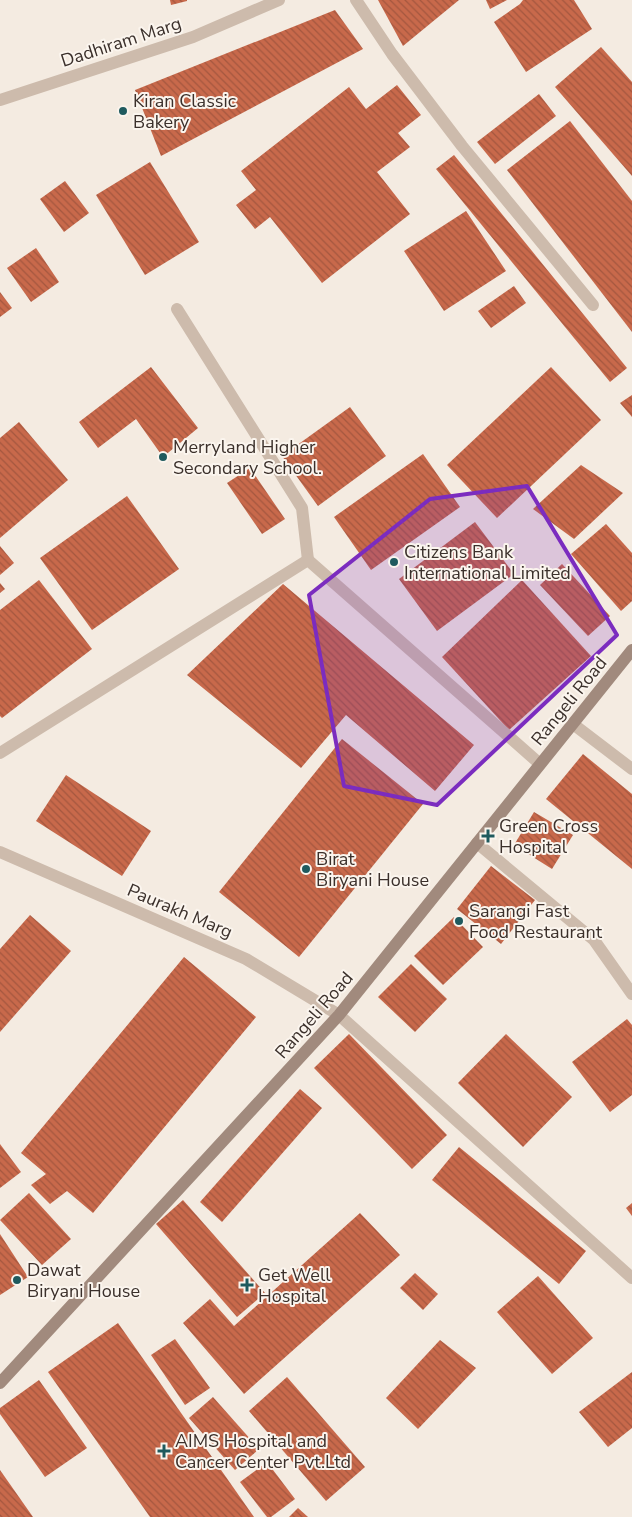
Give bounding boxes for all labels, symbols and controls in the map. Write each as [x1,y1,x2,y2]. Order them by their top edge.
street label: Dadhiram Marg [58,11,184,73]
place label: Kiran Classic Bakery [133,89,236,134]
marker: Kiran Classic Bakery [117,105,129,117]
place label: Merryland Higher Secondary School. [173,435,322,480]
marker: Merryland Higher Secondary School. [157,451,169,463]
place label: Citizens Bank International Limited [404,540,571,585]
marker: Citizens Bank International Limited [388,556,400,568]
street label: Rangeli Road [526,652,612,750]
place label: Green Cross Hospital [499,814,598,859]
marker: Green Cross Hospital [481,829,495,843]
place label: Birat Biryani House [316,847,429,892]
marker: Birat Biryani House [300,863,312,875]
street label: Paurakh Marg [124,878,236,944]
place label: Sarangi Fast Food Restaurant [469,899,603,944]
marker: Sarangi Fast Food Restaurant [453,915,465,927]
street label: Rangeli Road [270,966,358,1064]
place label: Dawat Biryani House [27,1258,140,1303]
place label: Get Well Hospital [258,1263,331,1308]
marker: Dawat Biryani House [11,1274,23,1286]
marker: Get Well Hospital [240,1278,254,1292]
place label: AIMS Hospital and Cancer Center Pvt.Ltd [175,1429,351,1474]
marker: AIMS Hospital and Cancer Center Pvt.Ltd [157,1444,171,1458]

